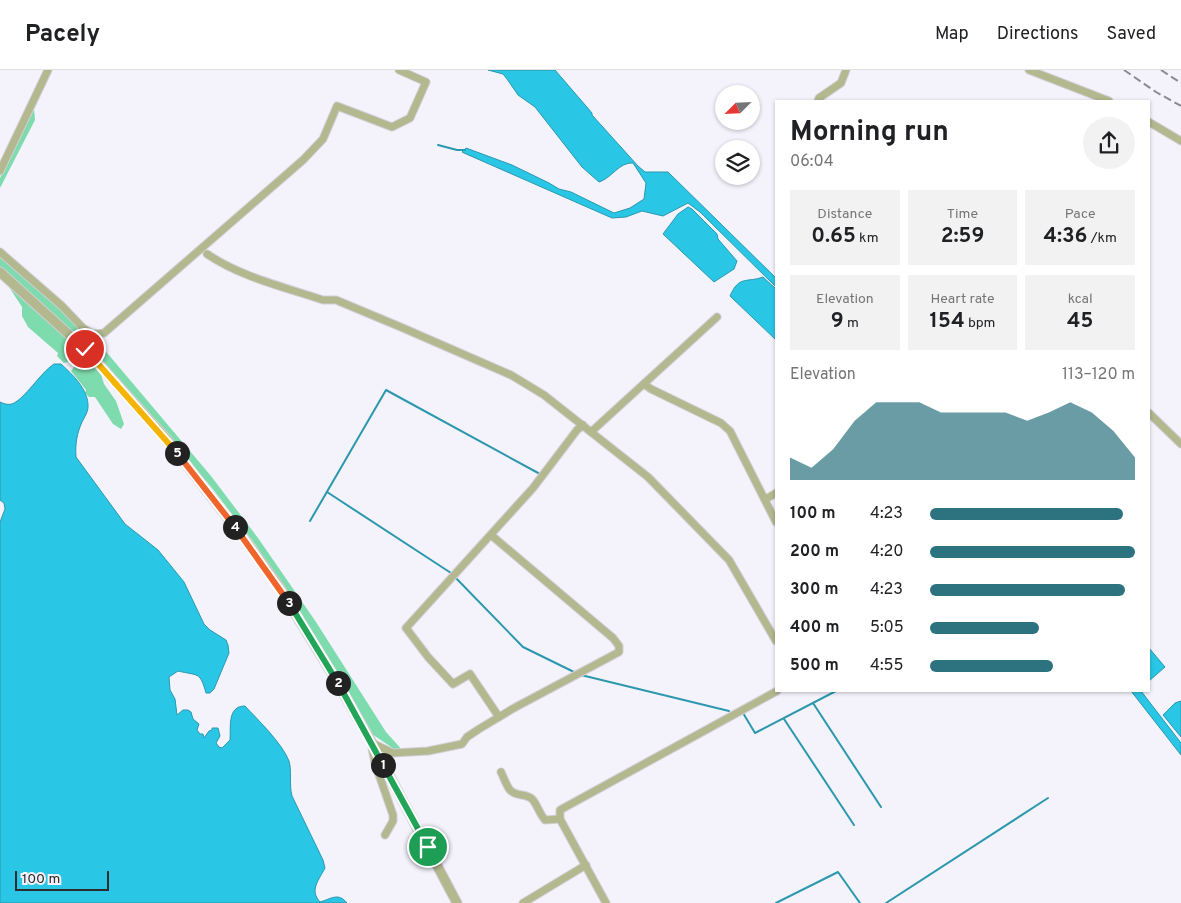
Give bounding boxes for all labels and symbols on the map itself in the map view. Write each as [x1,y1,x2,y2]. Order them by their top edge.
north arrow [715,85,760,130]
pin [64,328,106,370]
pin: 5 [164,440,190,466]
pin: 4 [222,514,248,540]
pin: 3 [276,590,302,616]
pin: 2 [326,670,350,696]
pin: 1 [370,752,396,778]
pin [407,826,449,868]
scale bar [15,868,109,891]

